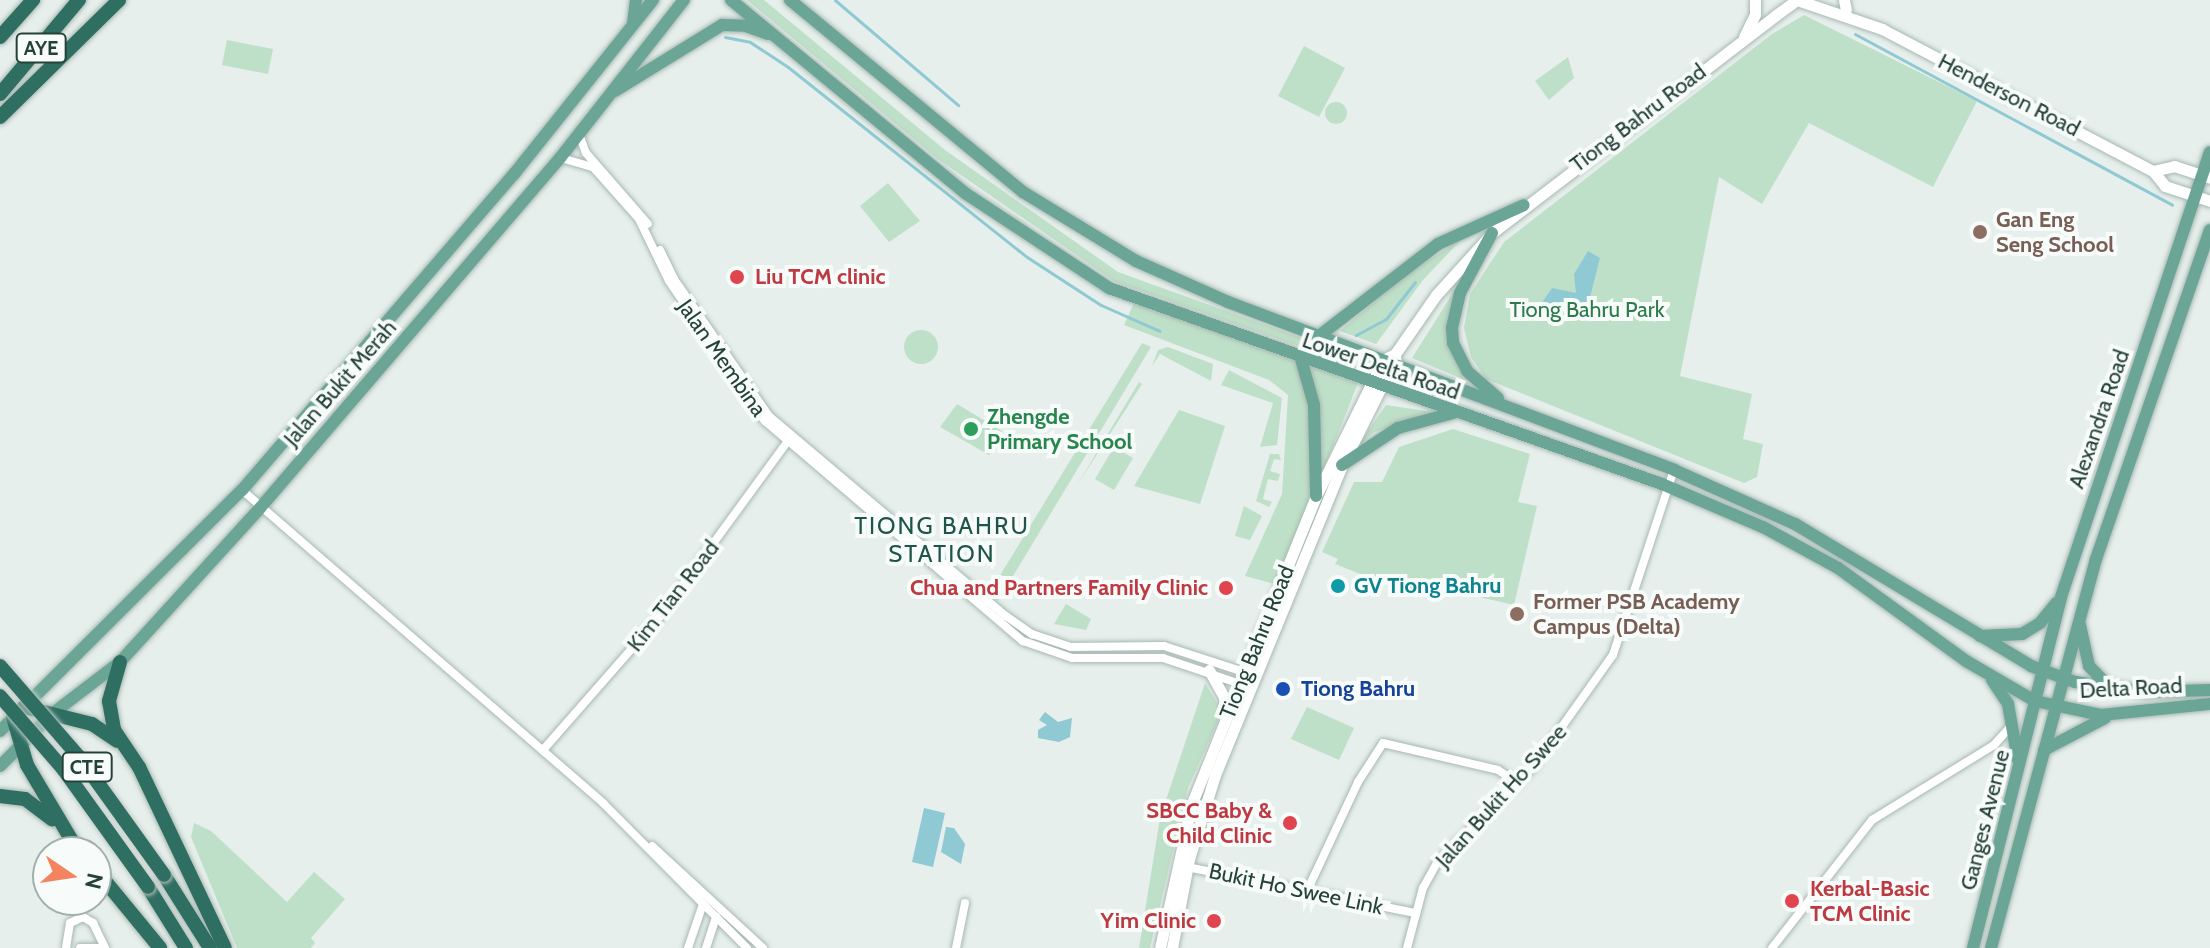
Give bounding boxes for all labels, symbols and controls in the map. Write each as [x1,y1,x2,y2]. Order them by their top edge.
road number: AYE [15,32,67,64]
street label: Henderson Road [1934,48,2084,142]
street label: Tiong Bahru Road [1565,58,1711,178]
place label: Gan Eng Seng School [1996,206,2114,258]
marker: Gan Eng Seng School [1971,223,1989,241]
place label: Liu TCM clinic [755,264,885,290]
marker: Liu TCM clinic [726,266,748,288]
street label: Jalan Membina [672,294,772,422]
park label: Tiong Bahru Park [1509,297,1665,323]
street label: Jalan Bukit Merah [278,315,402,451]
street label: Lower Delta Road [1299,327,1463,405]
street label: Alexandra Road [2063,346,2135,492]
place label: Zhengde Primary School [987,403,1132,454]
marker: Zhengde Primary School [962,420,980,438]
district label: TIONG BAHRU STATION [854,512,1030,568]
street label: Kim Tian Road [621,535,725,657]
street label: Tiong Bahru Road [1214,561,1300,723]
place label: GV Tiong Bahru [1354,573,1501,599]
place label: Chua and Partners Family Clinic [910,575,1208,601]
marker: Chua and Partners Family Clinic [1215,577,1237,599]
marker: GV Tiong Bahru [1329,577,1347,595]
place label: Former PSB Academy Campus (Delta) [1533,588,1740,640]
marker: Former PSB Academy Campus (Delta) [1508,605,1526,623]
street label: Delta Road [2079,672,2183,704]
place label: Tiong Bahru [1301,676,1415,702]
marker: Tiong Bahru [1272,678,1294,700]
street label: Jalan Bukit Ho Swee [1430,719,1572,873]
street label: Ganges Avenue [1955,747,2015,893]
road number: CTE [61,751,113,783]
place label: SBCC Baby & Child Clinic [1146,797,1272,848]
marker: SBCC Baby & Child Clinic [1279,812,1301,834]
north arrow [32,836,112,916]
street label: Bukit Ho Swee Link [1206,858,1386,920]
text: N [79,870,109,892]
place label: Kerbal-Basic TCM Clinic [1810,875,1929,926]
marker: Kerbal-Basic TCM Clinic [1781,890,1803,912]
place label: Yim Clinic [1101,908,1196,934]
marker: Yim Clinic [1203,910,1225,932]

